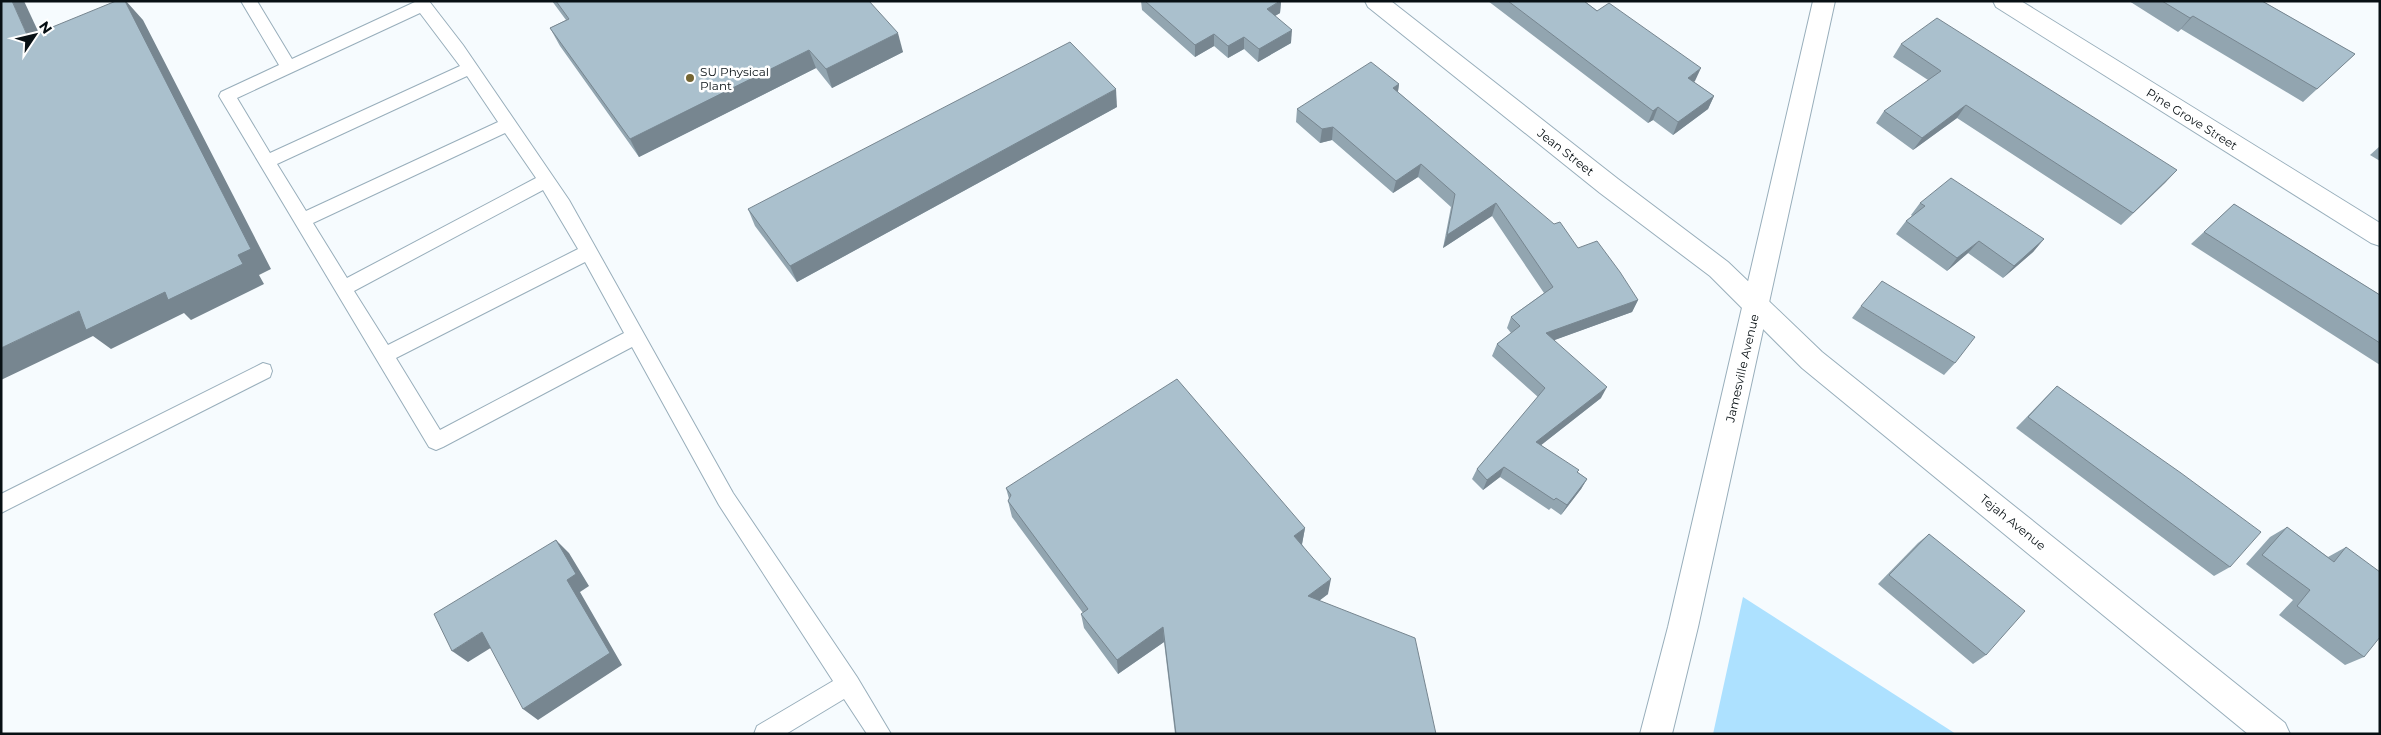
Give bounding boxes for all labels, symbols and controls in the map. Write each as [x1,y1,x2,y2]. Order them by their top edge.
north arrow [10,10,60,60]
text: N [35,18,56,37]
place label: SU Physical Plant [700,64,769,93]
marker: SU Physical Plant [684,72,696,84]
street label: Pine Grove Street [2144,85,2240,153]
street label: Jean Street [1534,125,1597,179]
street label: Jamesville Avenue [1722,312,1762,425]
street label: Tejah Avenue [1977,491,2049,553]

